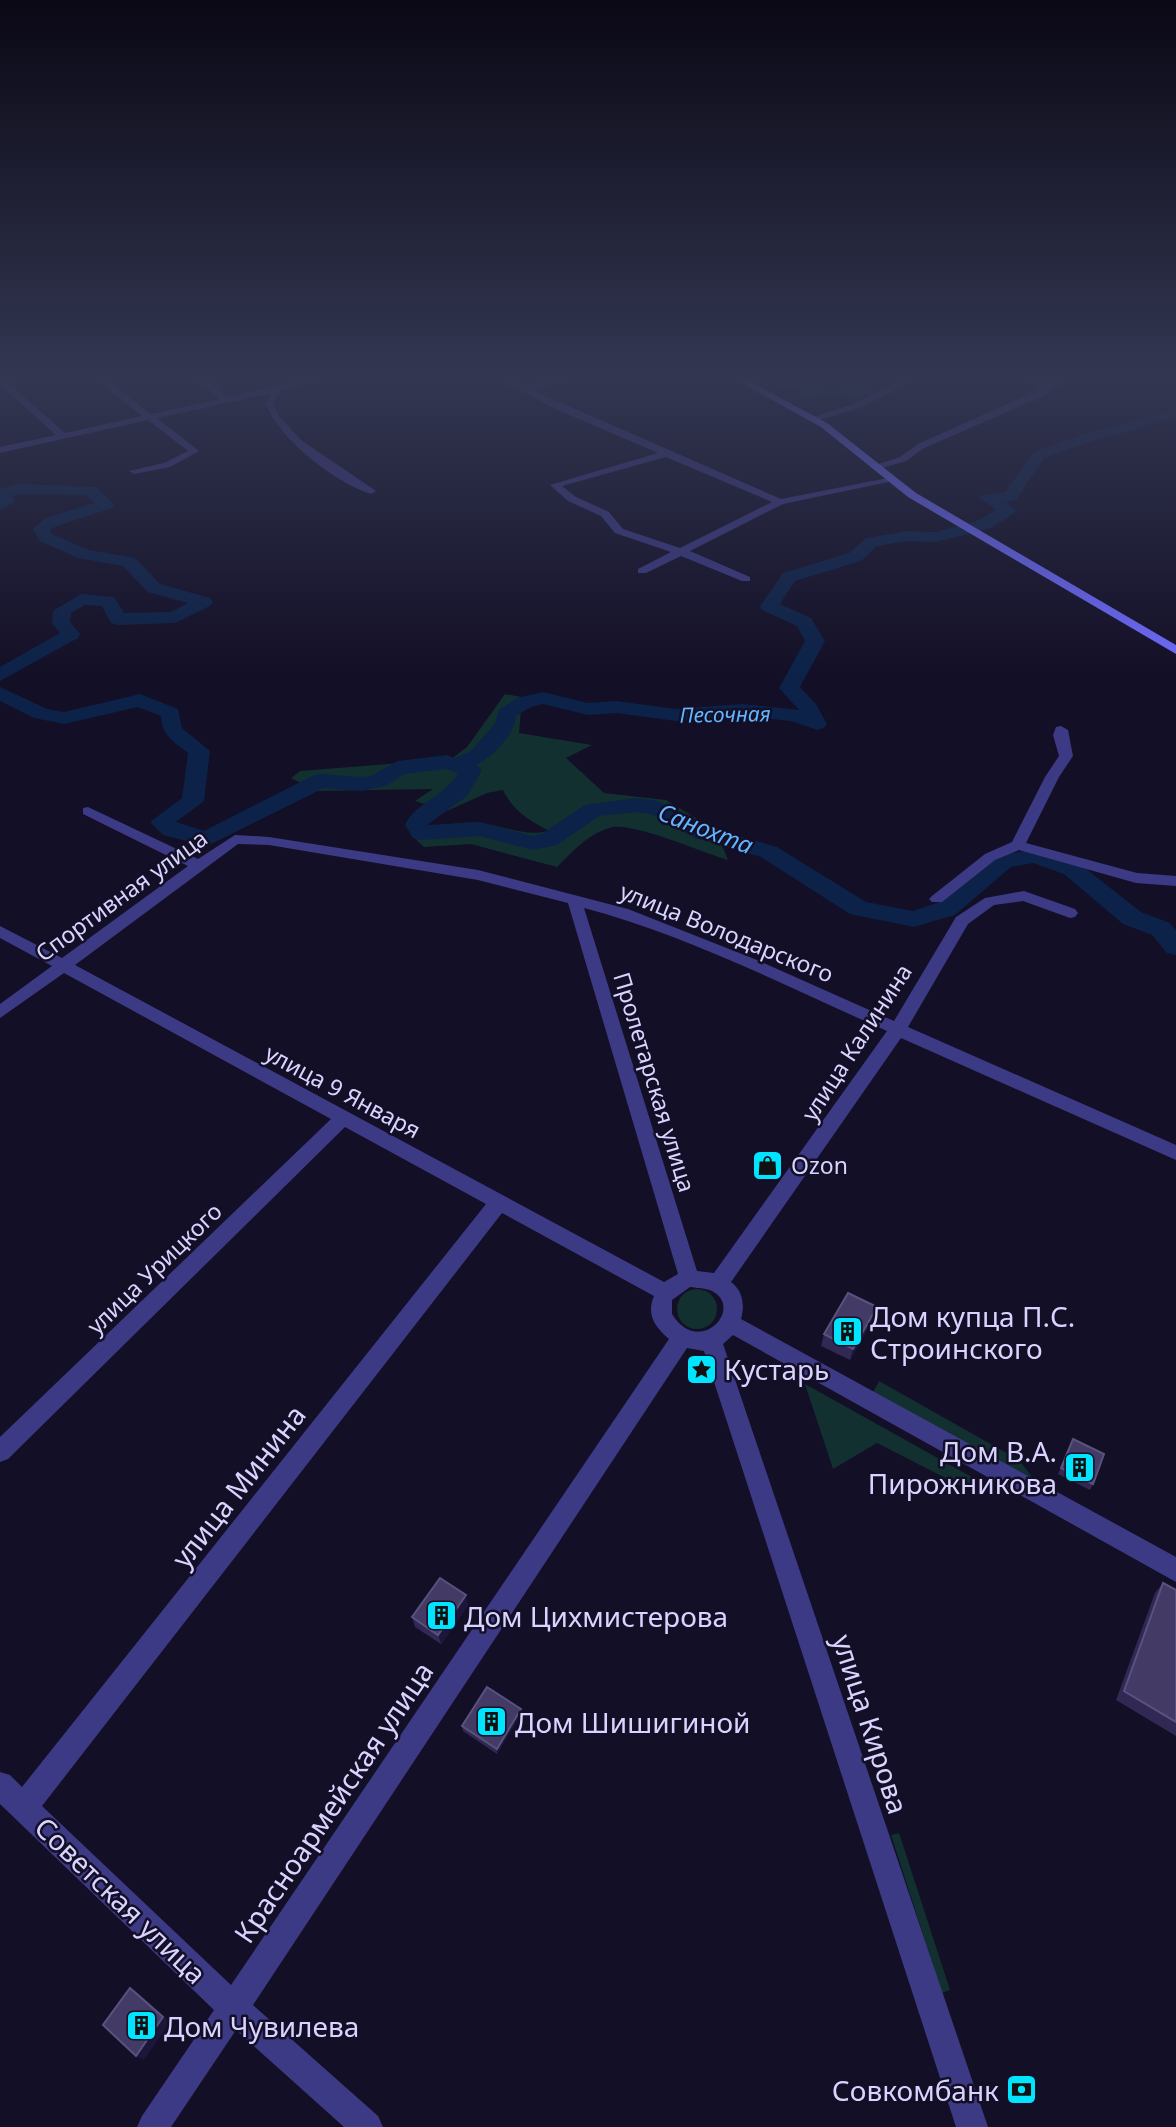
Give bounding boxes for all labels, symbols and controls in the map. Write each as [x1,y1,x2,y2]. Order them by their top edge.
water label: Песочная [679,699,771,729]
water label: Санохта [654,795,759,861]
street label: Спортивная улица [29,822,213,968]
street label: улица Володарского [615,875,839,989]
street label: улица Калинина [793,957,919,1127]
street label: Пролетарская улица [606,968,704,1196]
street label: улица 9 Января [260,1037,426,1145]
shop icon: Ozon [751,1148,785,1182]
place label: Ozon [791,1149,848,1181]
street label: улица Урицкого [79,1195,229,1341]
place label: Дом купца П.С. Строинского [870,1297,1075,1367]
building icon: Дом купца П.С. Строинского [830,1315,864,1349]
place label: Кустарь [724,1350,829,1388]
place icon: Кустарь [684,1352,718,1386]
street label: улица Минина [162,1397,314,1575]
place label: Дом В.А. Пирожникова [868,1432,1057,1502]
building icon: Дом В.А. Пирожникова [1063,1450,1097,1484]
place label: Дом Цихмистерова [464,1597,728,1635]
building icon: Дом Цихмистерова [424,1599,458,1633]
street label: улица Кирова [824,1629,918,1819]
street label: Красноармейская улица [225,1654,441,1950]
place label: Дом Шишигиной [515,1703,750,1741]
building icon: Дом Шишигиной [475,1705,509,1739]
street label: Советская улица [27,1808,215,1992]
place label: Дом Чувилева [164,2007,359,2045]
building icon: Дом Чувилева [124,2009,158,2043]
place label: Совкомбанк [832,2071,999,2109]
bank icon: Совкомбанк [1005,2073,1039,2107]

